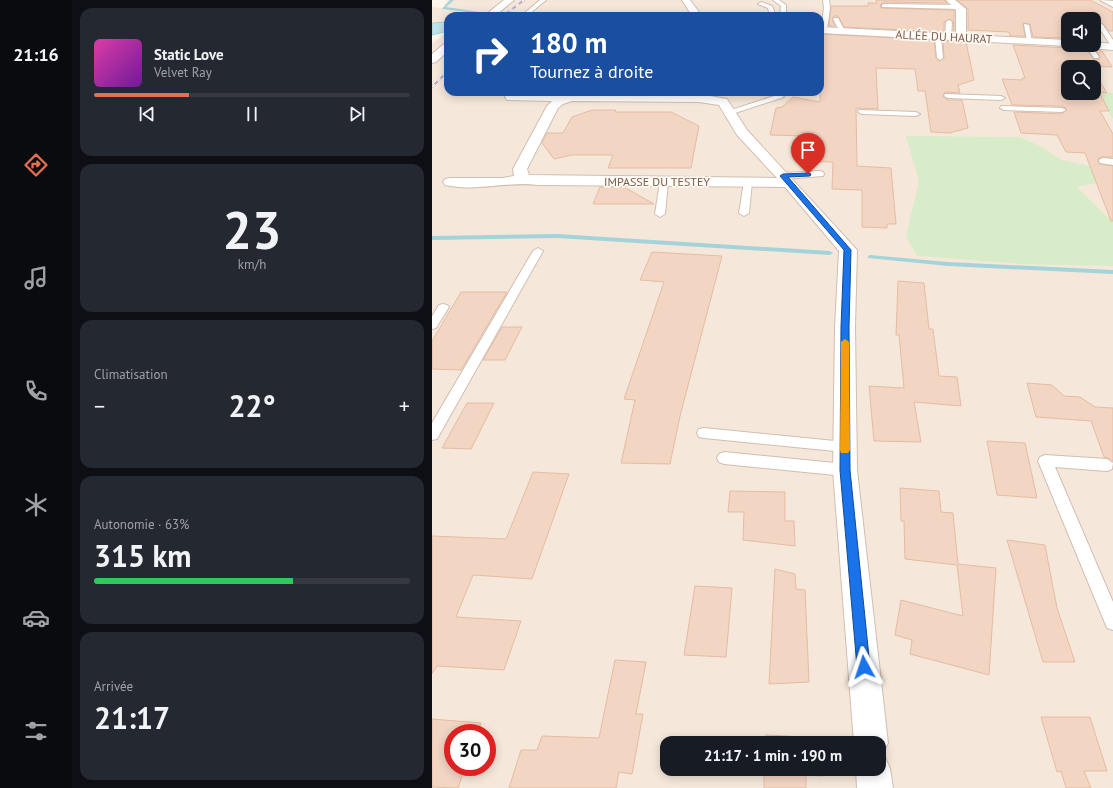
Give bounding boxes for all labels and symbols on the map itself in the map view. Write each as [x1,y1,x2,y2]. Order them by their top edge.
street label: ALLÉE DU HAURAT [895,26,993,47]
pin [791,133,825,174]
street label: IMPASSE DU TESTEY [604,174,710,189]
position arrow [843,646,885,688]
speed limit sign: 30 [444,724,496,776]

